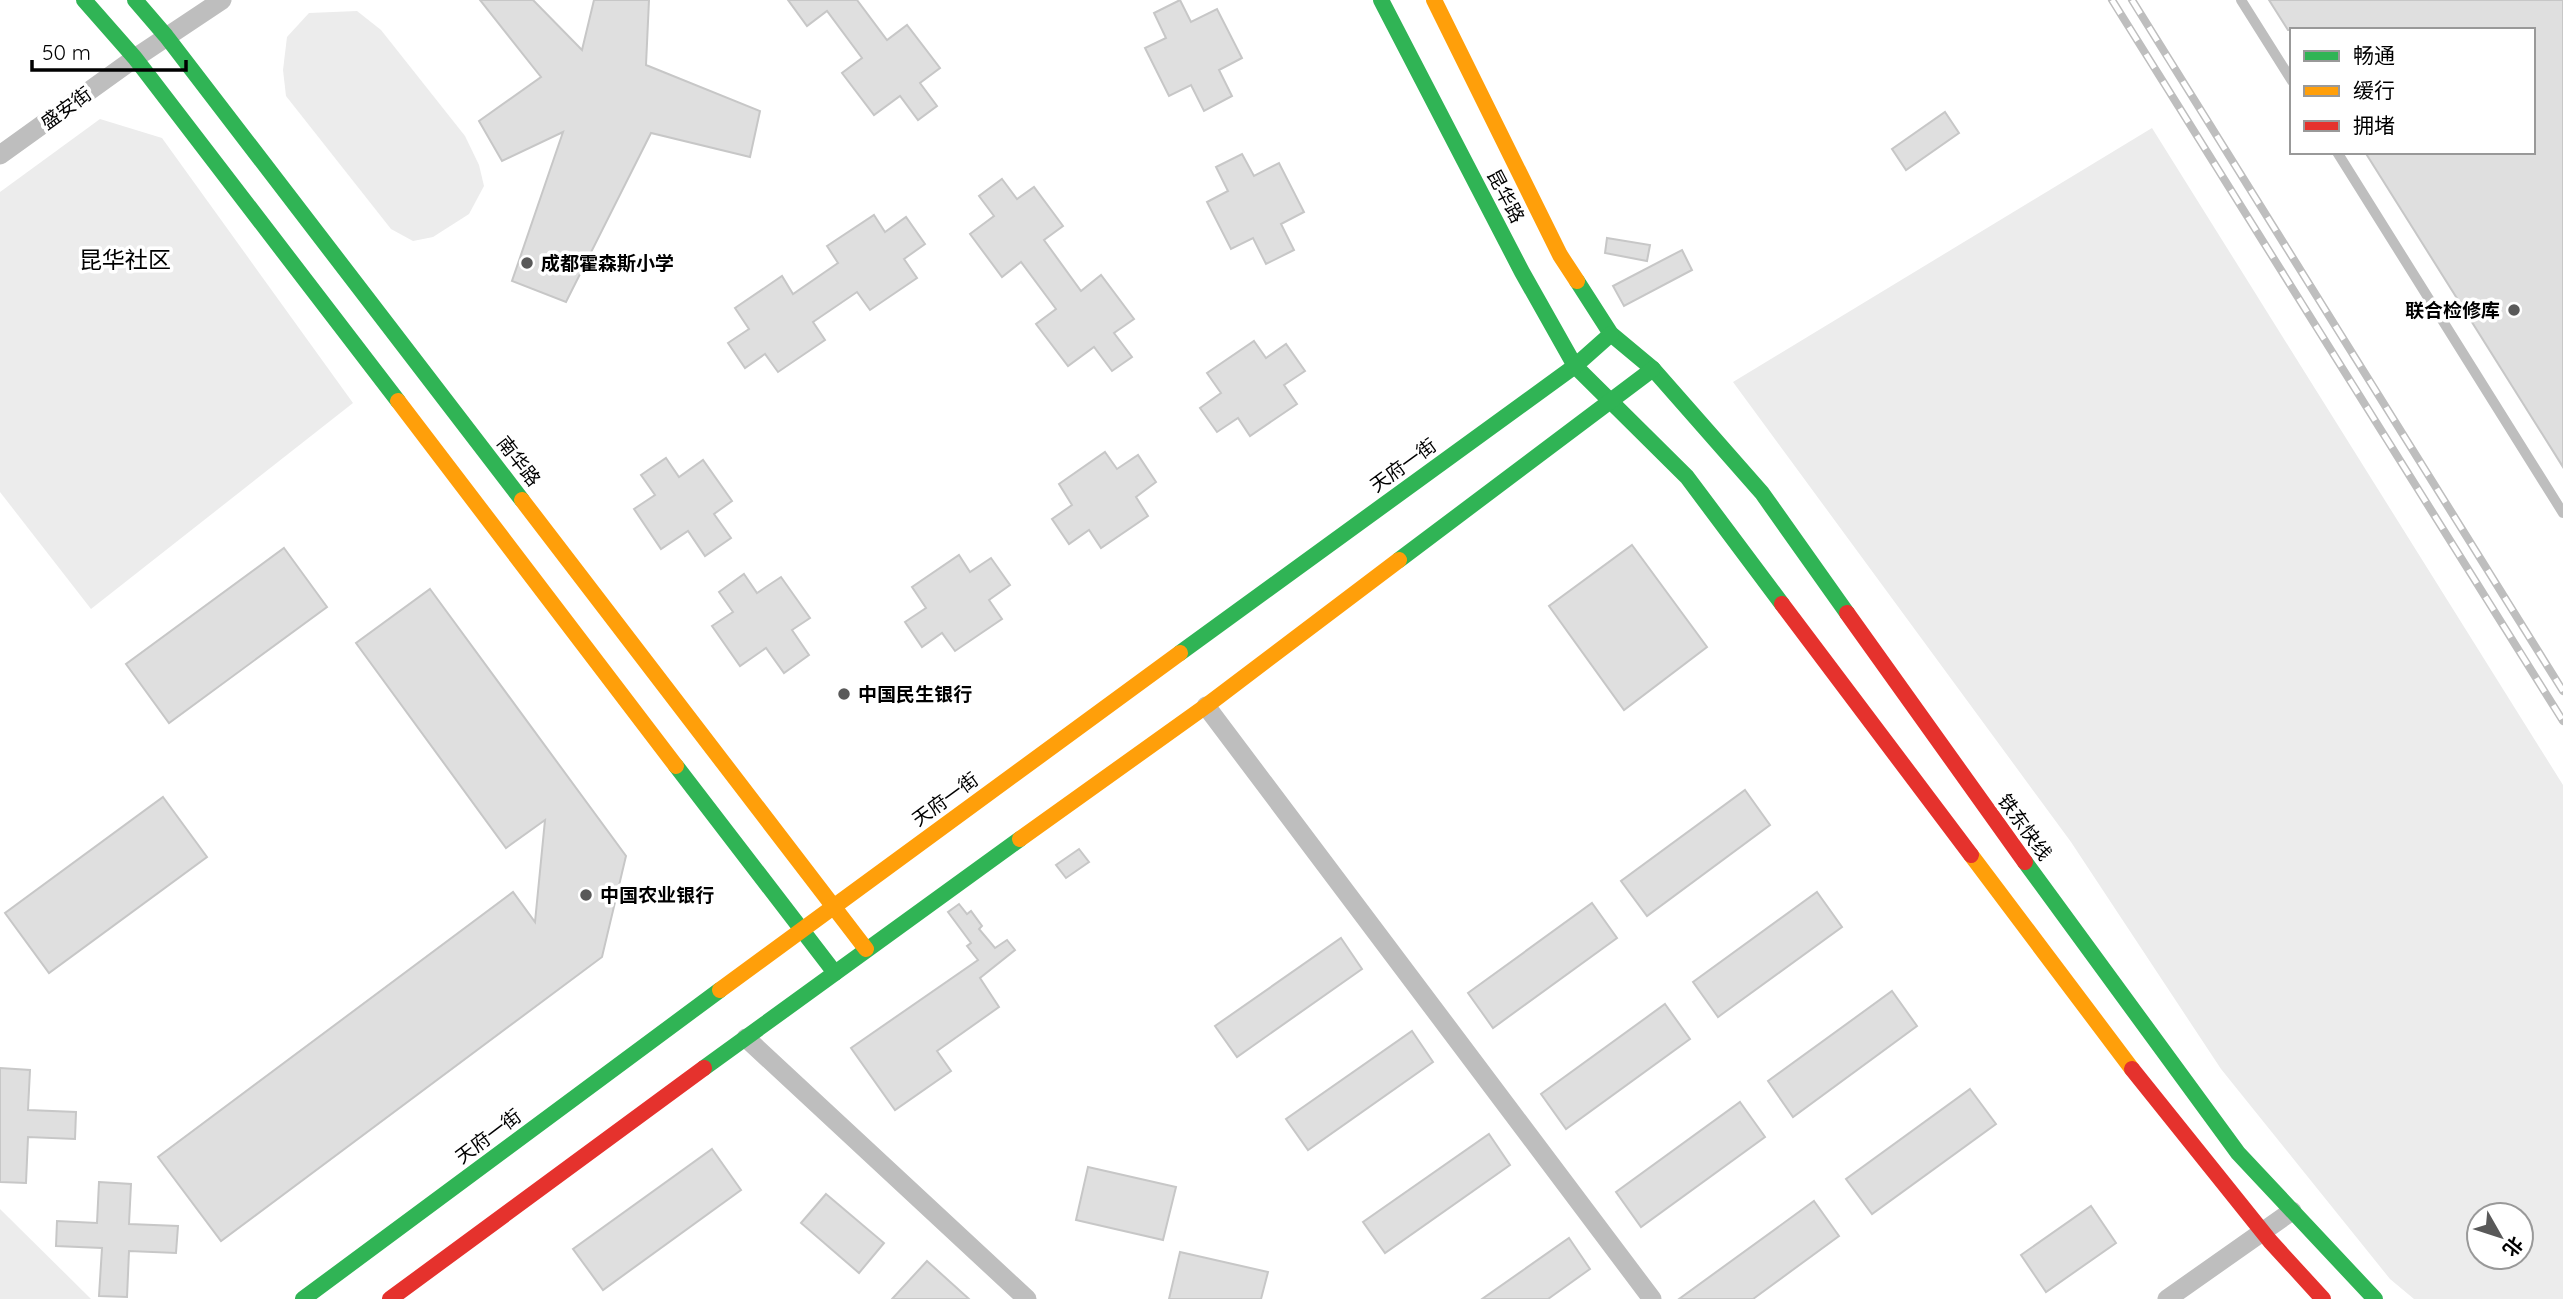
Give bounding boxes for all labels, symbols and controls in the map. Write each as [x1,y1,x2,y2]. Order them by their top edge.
scale bar [32,28,186,72]
legend [2290,28,2535,154]
text: 50 m [42,39,91,65]
text: 畅通 [2353,42,2395,68]
text: 缓行 [2353,77,2395,103]
street label: 盛安街 [36,82,96,134]
text: 拥堵 [2353,112,2395,138]
street label: 昆华路 [1482,165,1530,227]
district label: 昆华社区 [79,245,171,274]
place label: 成都霍森斯小学 [541,251,674,275]
marker: 成都霍森斯小学 [519,255,535,271]
place label: 联合检修库 [2405,298,2500,322]
marker: 联合检修库 [2506,302,2522,318]
street label: 南华路 [492,431,546,491]
street label: 天府一街 [1365,433,1441,497]
place label: 中国民生银行 [858,682,972,706]
marker: 中国民生银行 [836,686,852,702]
street label: 天府一街 [907,767,983,831]
street label: 铁东快线 [1993,789,2057,865]
place label: 中国农业银行 [600,883,714,907]
marker: 中国农业银行 [578,887,594,903]
street label: 天府一街 [450,1104,526,1168]
north arrow [2465,1201,2535,1271]
text: 北 [2498,1232,2529,1262]

